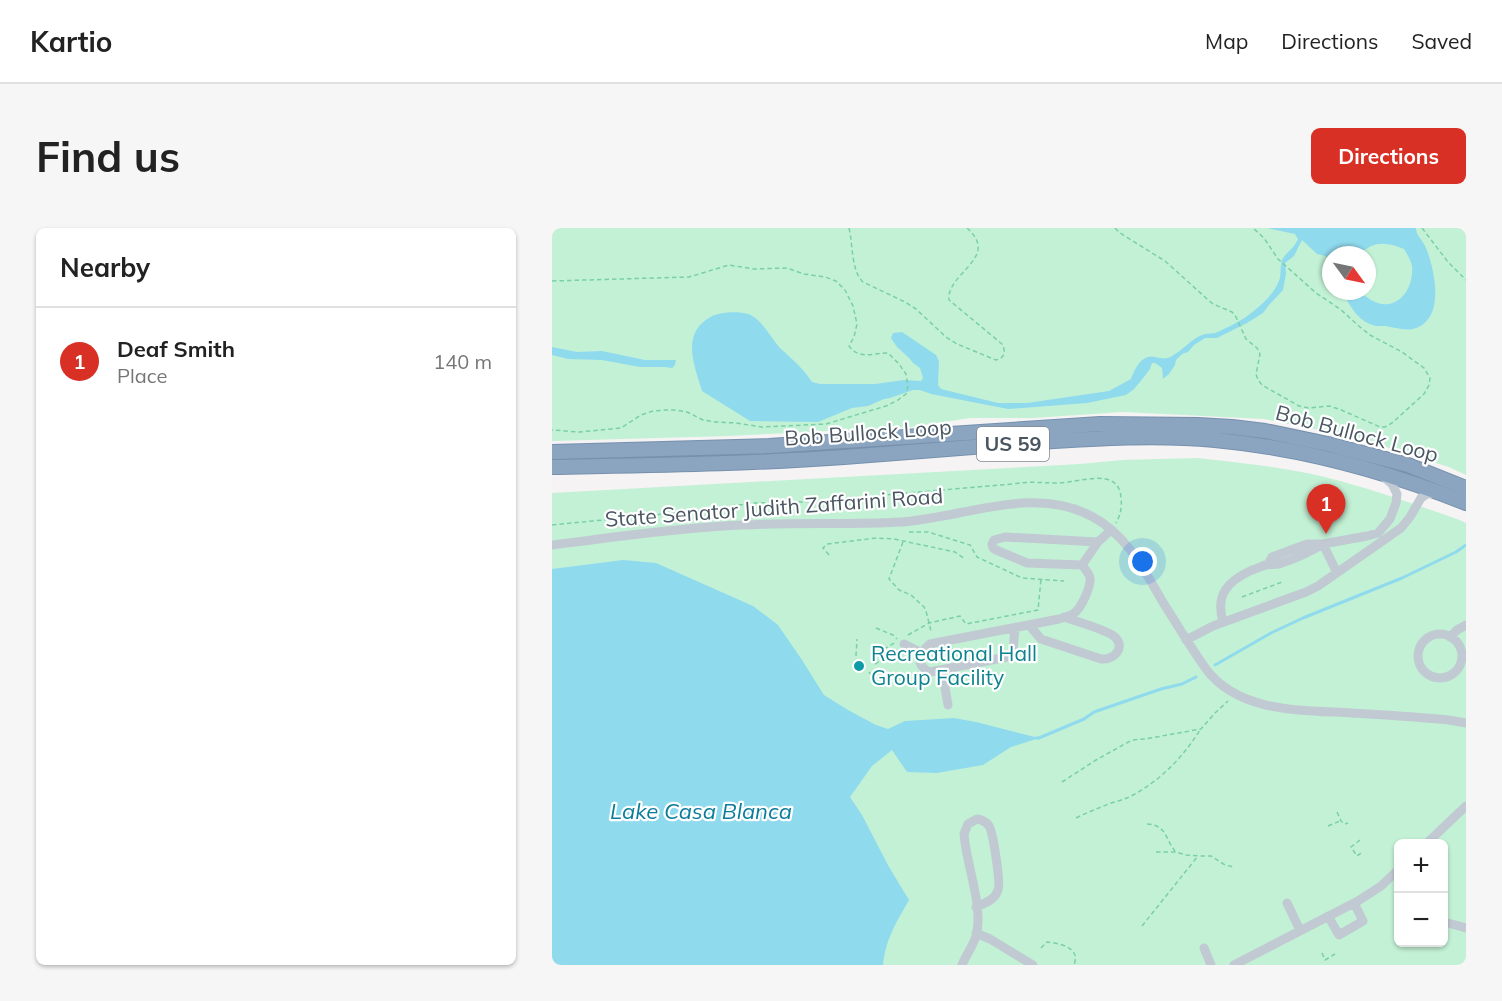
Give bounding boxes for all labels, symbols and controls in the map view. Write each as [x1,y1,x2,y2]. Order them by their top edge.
text: Kartio [30,24,112,59]
text: Map [1205,28,1248,54]
text: Directions [1281,28,1378,54]
text: Saved [1411,28,1472,54]
button: Directions [1311,128,1466,184]
text: Find us [36,130,180,183]
north arrow [1322,246,1376,300]
text: Nearby [60,251,150,284]
text: Deaf Smith [117,335,235,363]
text: 1 [74,349,86,374]
text: 140 m [433,349,492,374]
text: Place [117,363,167,388]
street label: Bob Bullock Loop [1273,399,1441,467]
street label: Bob Bullock Loop [784,413,952,451]
road number: US 59 [977,427,1049,461]
street label: State Senator Judith Zaffarini Road [604,482,944,532]
pin: 1 [1306,484,1346,534]
your location [1128,547,1157,576]
place label: Recreational Hall Group Facility [871,640,1037,690]
marker: Recreational Hall Group Facility [852,659,866,673]
water label: Lake Casa Blanca [610,797,792,825]
map controls [1394,839,1448,947]
button: + [1394,839,1448,893]
button: − [1394,893,1448,947]

